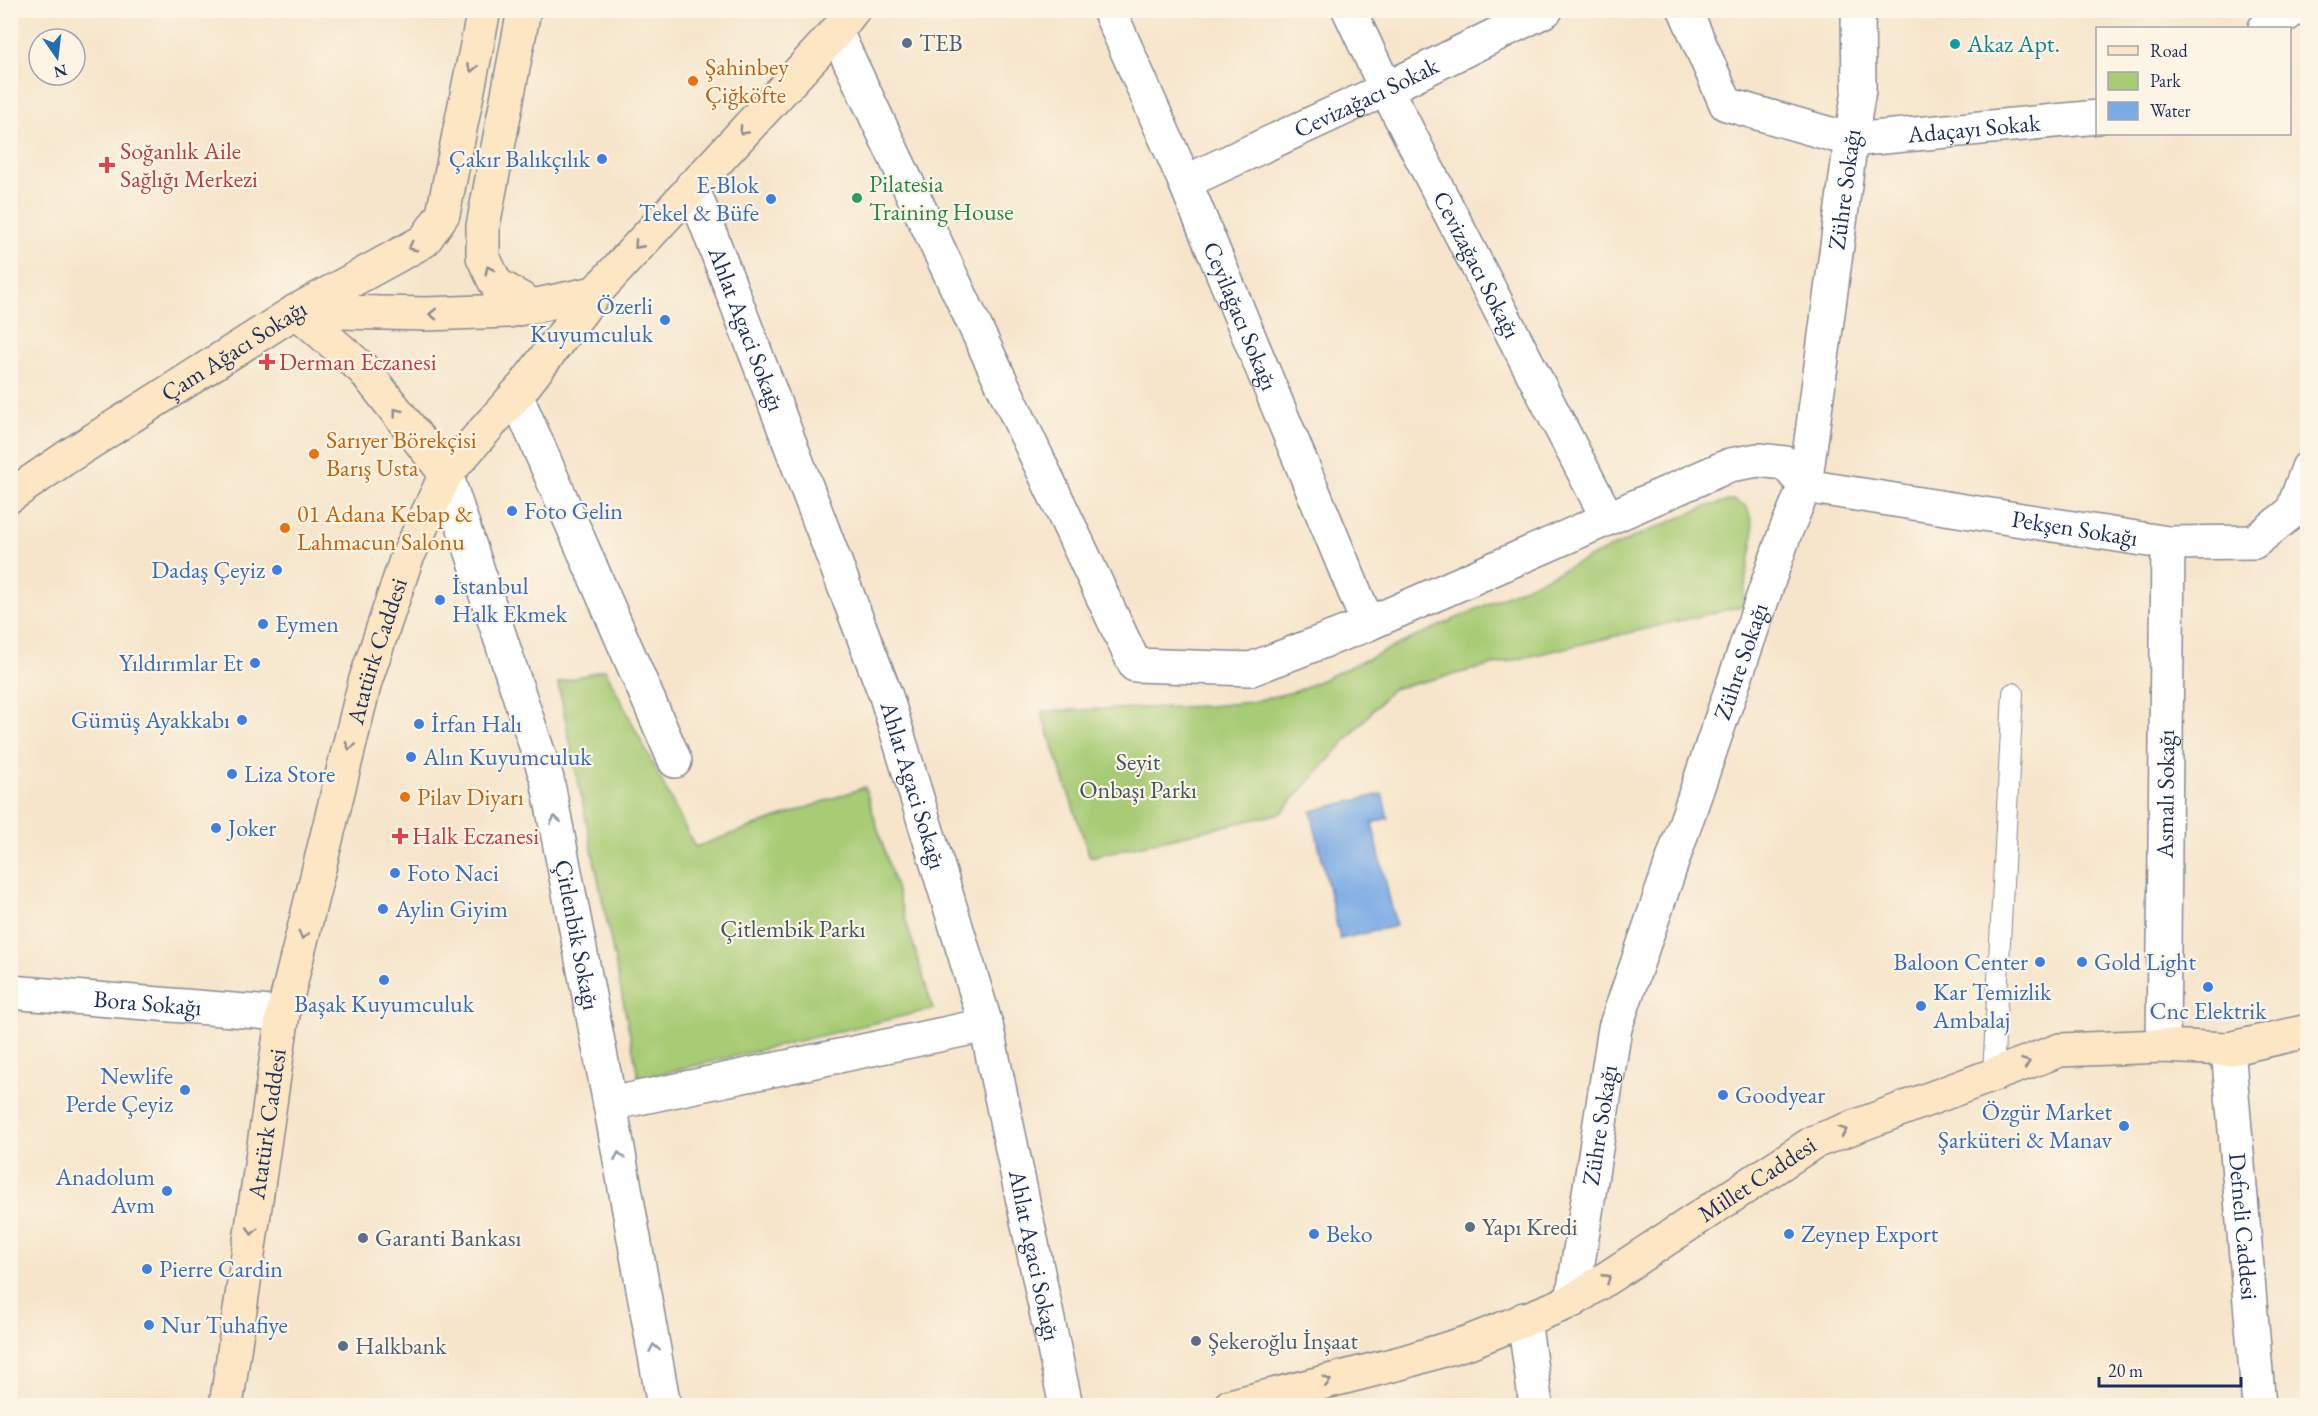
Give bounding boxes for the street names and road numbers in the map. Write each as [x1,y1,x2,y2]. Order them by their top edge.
street label: Cevizağacı Sokak [1289,49,1444,144]
street label: Adaçayı Sokak [1905,106,2042,150]
street label: Zühre Sokağı [1821,127,1868,252]
street label: Cevizağacı Sokağı [1426,186,1528,343]
street label: Ceyilağacı Sokağı [1196,237,1286,395]
street label: Ahlat Agaci Sokağı [701,241,792,416]
street label: Çam Ağacı Sokağı [155,292,312,408]
street label: Pekşen Sokağı [2010,503,2140,553]
street label: Atatürk Caddesi [339,574,414,728]
street label: Zühre Sokağı [1706,599,1775,724]
street label: Ahlat Agaci Sokağı [873,697,954,873]
street label: Asmalı Sokağı [2149,729,2181,860]
street label: Çitlenbik Sokağı [548,857,607,1013]
street label: Bora Sokağı [92,983,203,1022]
street label: Atatürk Caddesi [240,1046,293,1202]
street label: Zühre Sokağı [1574,1062,1624,1188]
street label: Millet Caddesi [1692,1129,1822,1229]
street label: Defneli Caddesi [2222,1151,2266,1301]
street label: Ahlat Agaci Sokağı [1002,1166,1068,1344]

